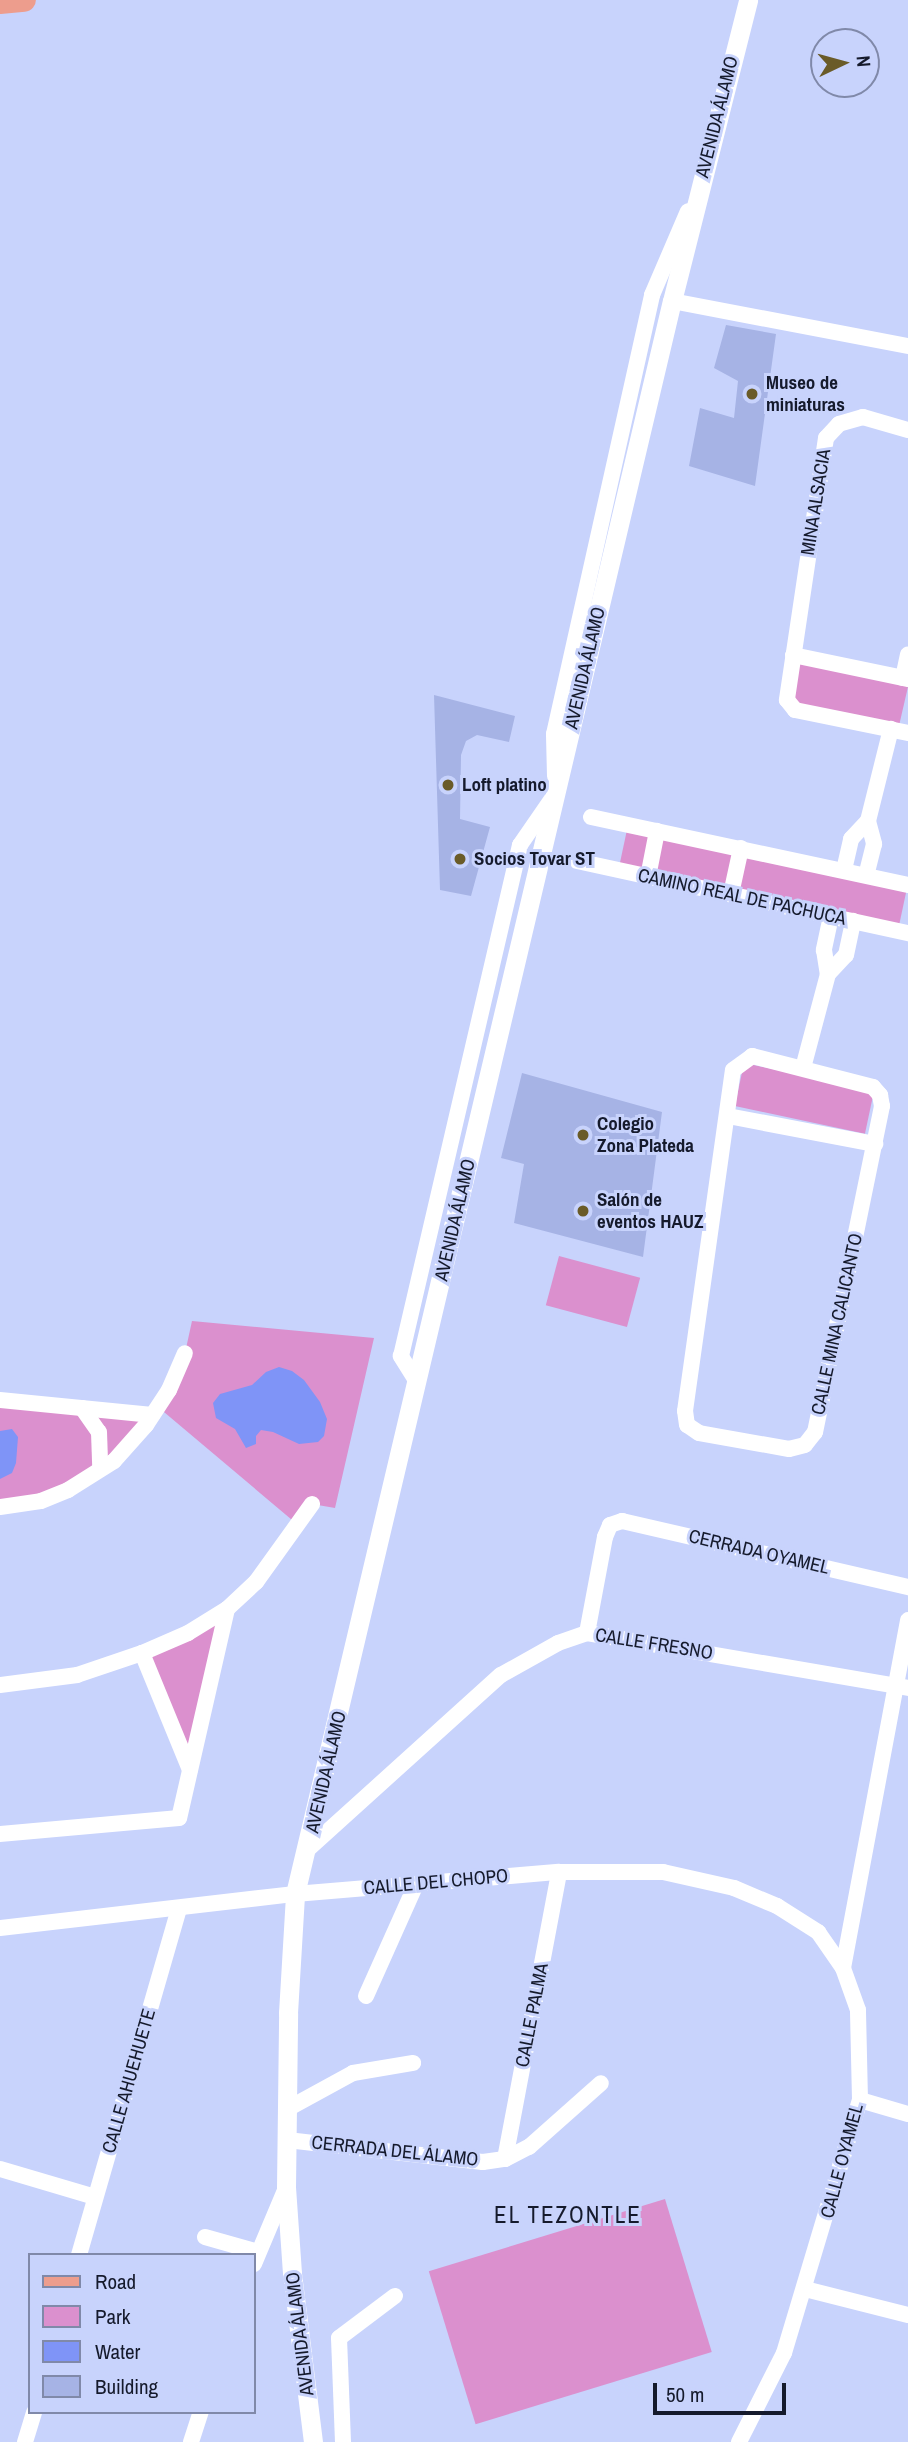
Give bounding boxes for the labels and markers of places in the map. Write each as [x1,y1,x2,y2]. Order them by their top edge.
place label: Museo de miniaturas [766,372,845,416]
marker: Museo de miniaturas [744,386,760,402]
place label: Loft platino [462,774,547,796]
marker: Loft platino [440,777,456,793]
place label: Socios Tovar ST [474,848,595,870]
marker: Socios Tovar ST [452,851,468,867]
place label: Colegio Zona Plateda [597,1113,694,1157]
marker: Colegio Zona Plateda [575,1127,591,1143]
place label: Salón de eventos HAUZ [597,1189,703,1233]
marker: Salón de eventos HAUZ [575,1203,591,1219]

